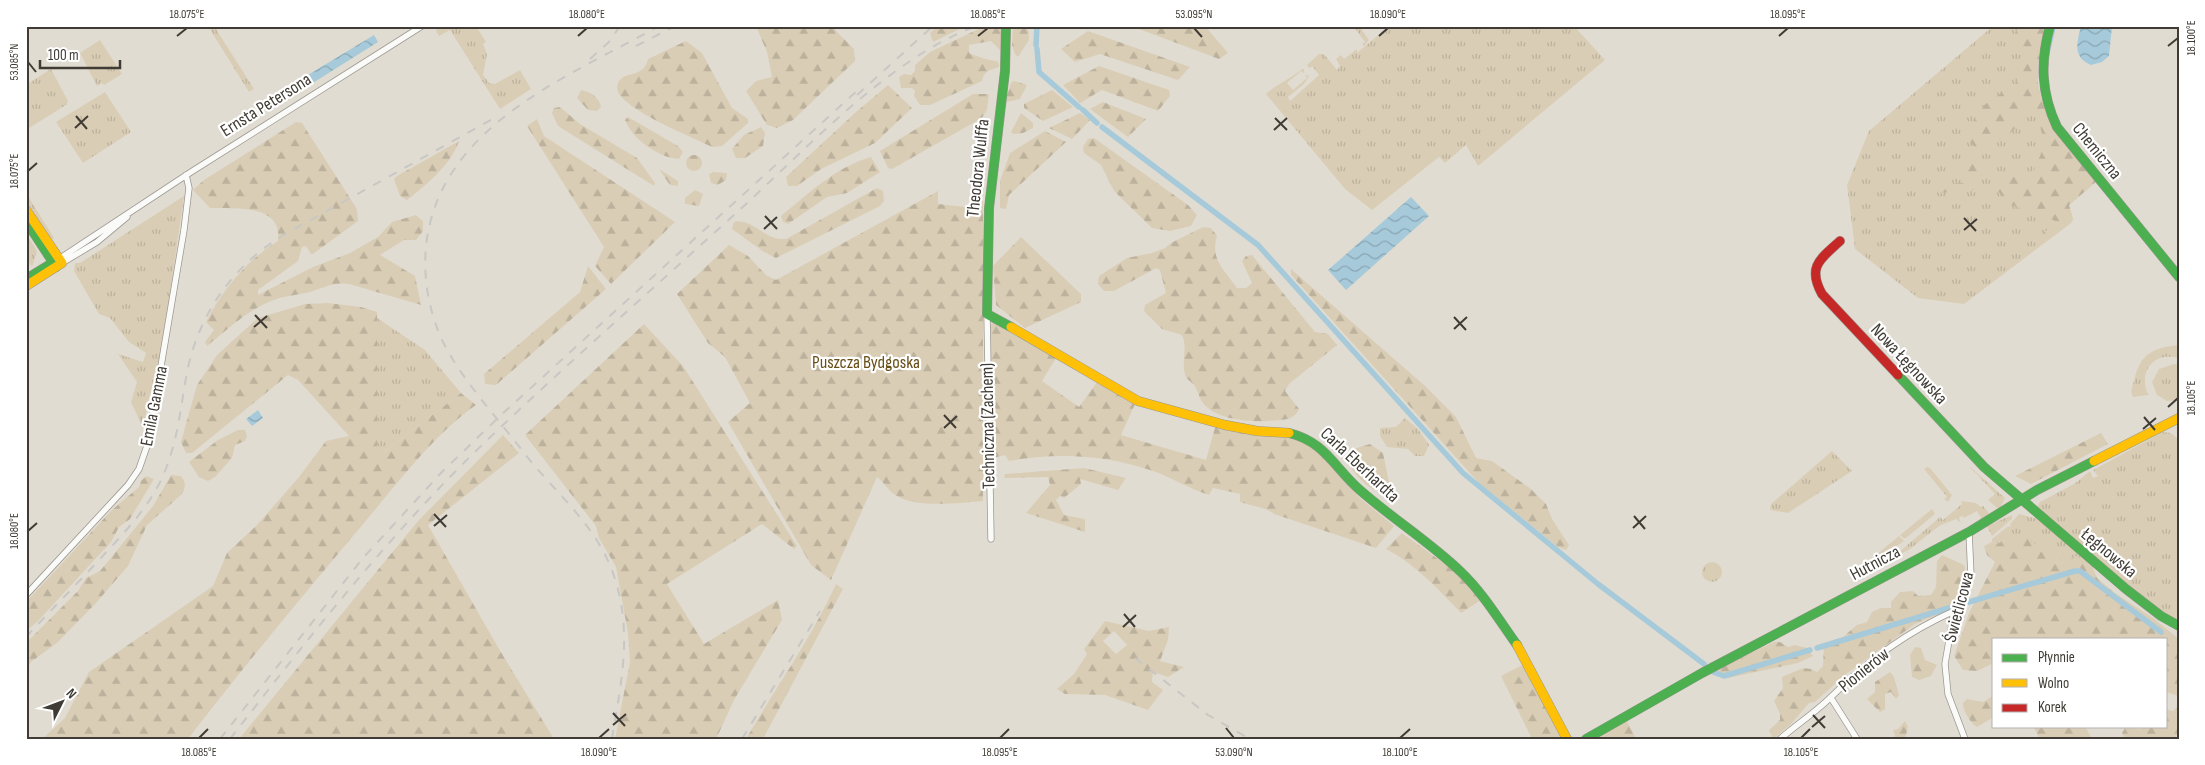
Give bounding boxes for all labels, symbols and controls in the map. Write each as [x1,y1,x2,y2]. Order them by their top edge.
text: 18.075°E [170,7,204,22]
text: 18.080°E [569,7,605,22]
text: 18.085°E [970,7,1006,22]
text: 53.095°N [1176,7,1212,22]
text: 18.090°E [1370,7,1406,22]
text: 18.095°E [1770,7,1806,22]
text: 18.100°E [2184,20,2199,56]
scale bar [40,38,120,70]
text: 53.085°N [7,44,22,80]
text: 100 m [48,46,79,65]
street label: Ernsta Petersona [217,69,315,141]
street label: Theodora Wulffa [962,118,994,218]
street label: Chemiczna [2068,118,2126,184]
text: 18.075°E [7,154,22,188]
street label: Nowa Łęgnowska [1866,319,1952,409]
park label: Puszcza Bydgoska [812,352,920,373]
street label: Techniczna (Zachem) [976,363,1000,489]
street label: Emila Gamma [136,364,172,448]
text: 18.105°E [2184,381,2199,415]
street label: Carla Eberhardta [1316,423,1404,507]
text: 18.080°E [7,513,22,549]
street label: Łęgnowska [2076,523,2141,582]
street label: Hutnicza [1846,541,1904,585]
street label: Świetlicowa [1940,569,1979,645]
legend [1992,638,2168,728]
street label: Pionierów [1834,643,1894,697]
text: Płynnie [2038,648,2075,667]
text: Wolno [2038,674,2069,693]
north arrow [38,678,88,728]
text: N [62,685,80,702]
text: Korek [2038,698,2067,717]
text: 18.085°E [181,745,217,760]
text: 18.090°E [581,745,617,760]
text: 18.095°E [982,745,1018,760]
text: 53.090°N [1215,745,1253,760]
text: 18.100°E [1382,745,1418,760]
text: 18.105°E [1784,745,1818,760]

